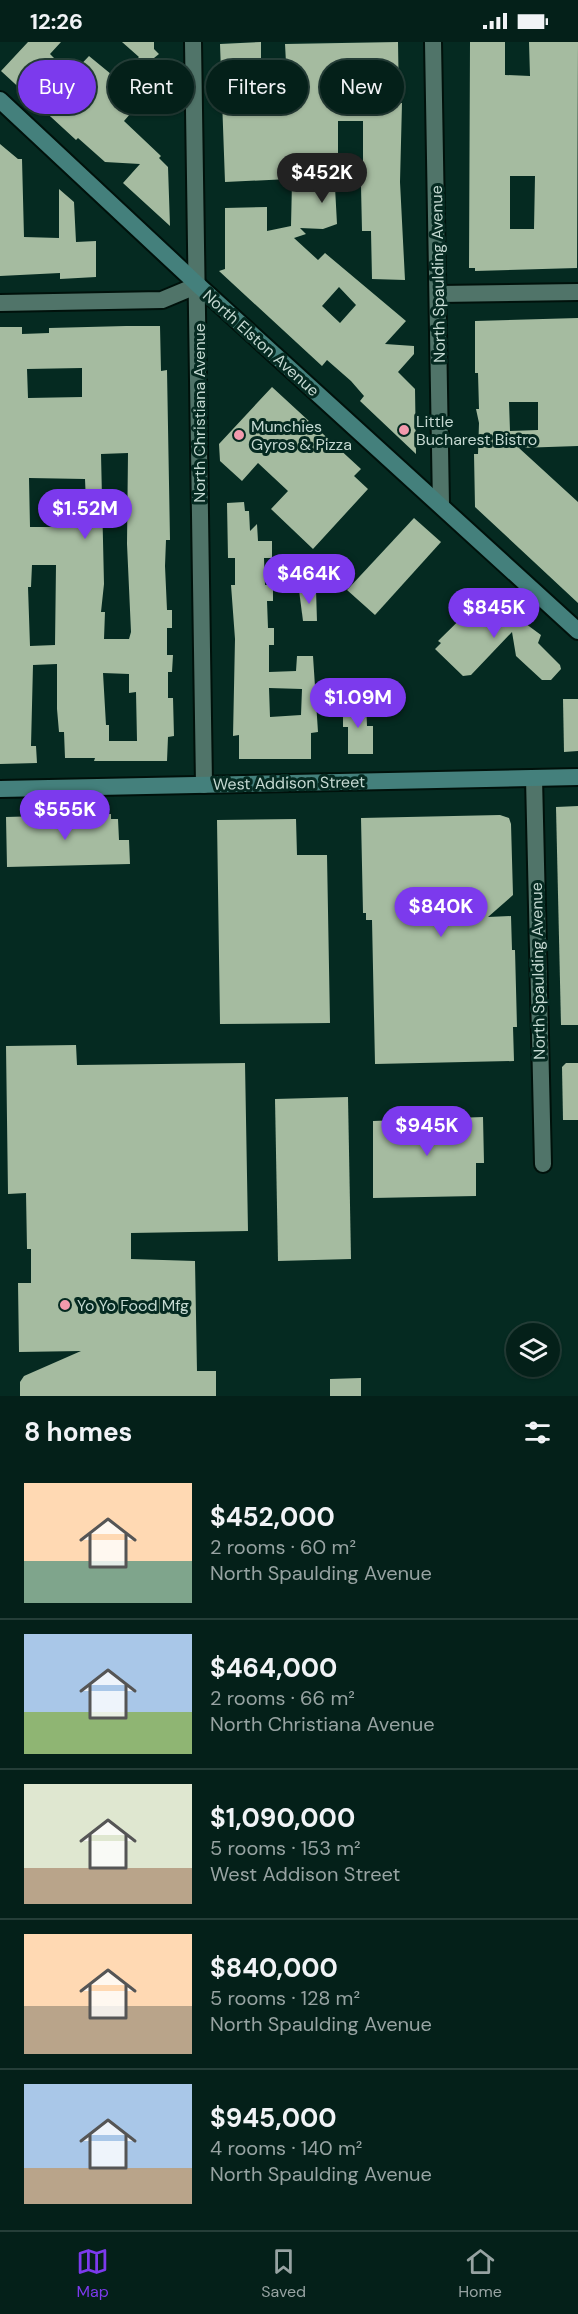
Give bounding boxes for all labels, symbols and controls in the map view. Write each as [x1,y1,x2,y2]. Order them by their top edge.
text: 12:26 [30,7,83,36]
chip: Buy [18,60,96,114]
chip: Rent [108,60,194,114]
chip: Filters [206,60,308,114]
chip: New [320,60,404,114]
pin: $452K [280,153,364,204]
text: $452K [291,159,353,185]
street label: North Spaulding Avenue [426,185,450,363]
street label: North Elston Avenue [198,285,324,401]
street label: North Christiana Avenue [189,323,210,503]
place label: Little Bucharest Bistro [416,411,537,450]
place label: Munchies Gyros & Pizza [251,416,352,455]
marker: Little Bucharest Bistro [397,423,411,437]
marker: Munchies Gyros & Pizza [232,428,246,442]
pin: $1.52M [36,489,134,540]
text: $1.52M [52,495,118,521]
pin: $464K [267,554,351,605]
text: $464K [277,560,341,586]
pin: $845K [452,588,536,639]
text: $845K [462,594,526,620]
pin: $1.09M [309,678,407,729]
text: $1.09M [324,684,392,710]
street label: West Addison Street [213,771,365,795]
pin: $555K [23,790,107,841]
text: $555K [34,796,96,822]
street label: North Spaulding Avenue [526,882,550,1060]
pin: $840K [399,887,483,938]
text: $840K [409,893,473,919]
pin: $945K [385,1106,469,1157]
text: $945K [395,1112,459,1138]
place label: Yo Yo Food Mfg [77,1295,189,1316]
marker: Yo Yo Food Mfg [58,1298,72,1312]
map controls [506,1323,560,1377]
button: layers [506,1323,560,1377]
text: 8 homes [24,1415,132,1449]
icon: filters [521,1416,554,1449]
text: $452,000 [210,1500,335,1534]
icon: home [72,1507,144,1579]
text: 2 rooms · 60 m² [210,1534,356,1560]
text: North Spaulding Avenue [210,1560,432,1586]
text: $464,000 [210,1651,337,1685]
icon: home [72,1658,144,1730]
text: 2 rooms · 66 m² [210,1685,355,1711]
text: North Christiana Avenue [210,1711,435,1737]
text: $1,090,000 [210,1801,355,1835]
icon: home [72,1808,144,1880]
text: 5 rooms · 153 m² [210,1835,361,1861]
text: West Addison Street [210,1861,400,1887]
text: $840,000 [210,1951,338,1985]
icon: home [72,1958,144,2030]
text: 5 rooms · 128 m² [210,1985,360,2011]
text: North Spaulding Avenue [210,2011,432,2037]
text: $945,000 [210,2101,337,2135]
icon: home [72,2108,144,2180]
text: 4 rooms · 140 m² [210,2135,362,2161]
text: North Spaulding Avenue [210,2161,432,2187]
tab: Map [76,2245,109,2302]
tab: Saved [261,2245,306,2302]
tab: Home [458,2245,502,2302]

